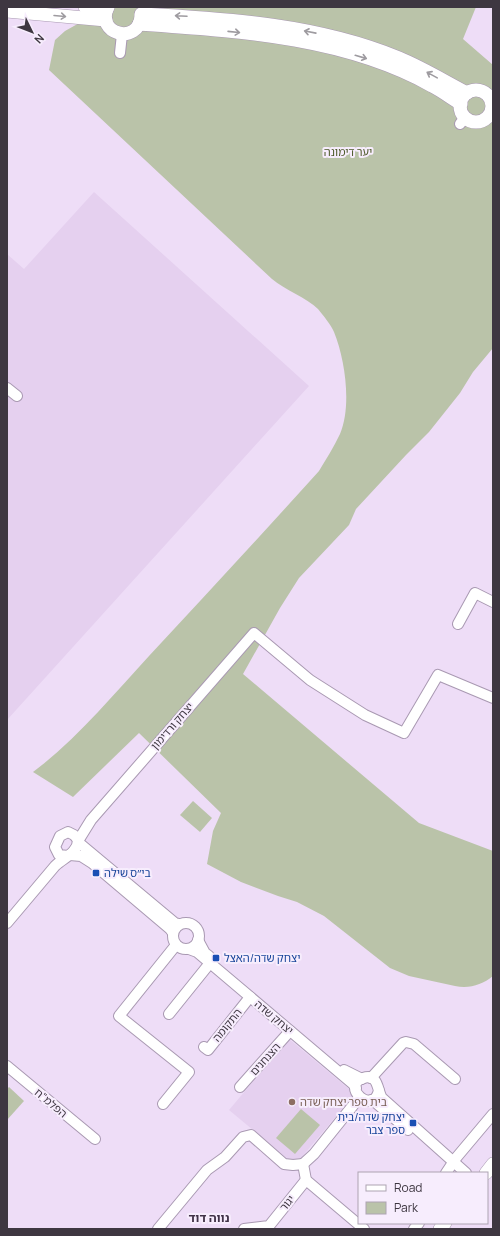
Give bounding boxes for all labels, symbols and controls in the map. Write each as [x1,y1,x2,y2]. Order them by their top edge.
north arrow [12,12,52,52]
one-way arrow [53,12,66,20]
one-way arrow [175,13,188,20]
one-way arrow [304,27,317,35]
one-way arrow [227,28,240,35]
text: N [31,31,48,47]
one-way arrow [355,54,368,61]
one-way arrow [426,70,438,78]
park label: יער דימונה [324,144,372,159]
street label: יצחק ורדימון [147,699,196,752]
place label: בי״ס שילה [104,865,151,880]
marker: בי״ס שילה [91,868,101,878]
place label: יצחק שדה/האצל [224,950,300,965]
marker: יצחק שדה/האצל [211,953,221,963]
street label: יצחק שדה [252,996,297,1037]
street label: התקומה [209,1005,245,1044]
street label: הצנחנים [246,1039,283,1078]
street label: הפלמ"ח [32,1085,71,1121]
place label: בית ספר יצחק שדה [300,1094,387,1109]
marker: בית ספר יצחק שדה [287,1097,297,1107]
place label: יצחק שדה/בית ספר צבר [337,1109,405,1137]
marker: יצחק שדה/בית ספר צבר [408,1118,418,1128]
legend [358,1172,488,1224]
text: Road [394,1179,422,1196]
street label: יגור [276,1192,298,1214]
text: Park [394,1199,419,1216]
district label: נווה דוד [188,1209,230,1226]

